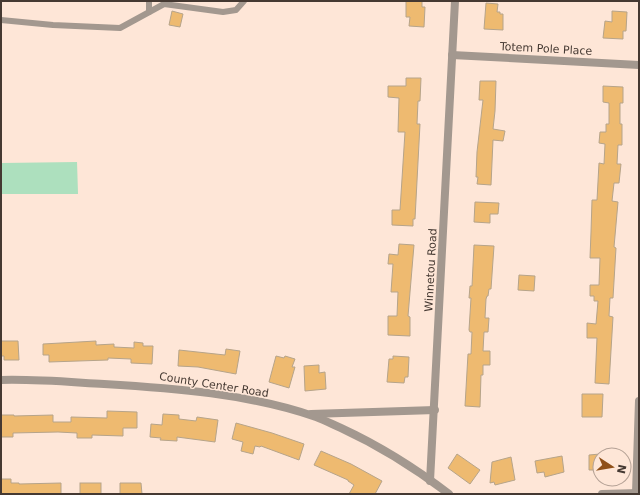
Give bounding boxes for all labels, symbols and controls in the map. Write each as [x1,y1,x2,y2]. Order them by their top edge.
street label: Totem Pole Place [499,40,593,58]
street label: Winnetou Road [422,228,440,312]
street label: County Center Road [158,370,270,400]
north arrow [592,447,632,487]
text: N [614,463,629,475]

